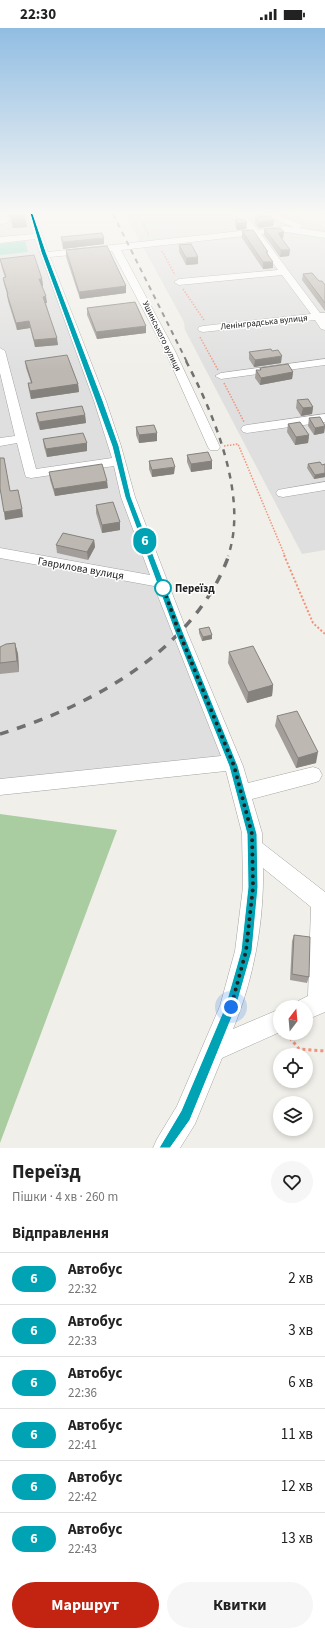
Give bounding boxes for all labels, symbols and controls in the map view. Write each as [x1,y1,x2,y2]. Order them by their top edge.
text: 22:30 [20,4,56,25]
street label: Ушинського вулиця [139,299,184,374]
street label: Ленінградська вулиця [220,311,308,334]
line badge: 6 [132,528,158,554]
text: 6 [141,531,149,551]
street label: Гаврилова вулиця [37,554,125,583]
marker: Переїзд [154,579,172,597]
place label: Переїзд [175,581,215,596]
your location [221,997,241,1017]
north arrow [273,1000,313,1040]
map controls [273,1000,313,1136]
button: locate [273,1048,313,1088]
button: layers [273,1096,313,1136]
text: Переїзд [12,1159,81,1186]
button: heart [271,1161,313,1203]
text: Пішки · 4 хв · 260 m [12,1188,118,1206]
text: Відправлення [12,1223,109,1244]
text: Автобус [68,1259,122,1280]
text: 2 хв [288,1268,313,1289]
text: 6 [30,1269,38,1289]
text: 22:32 [68,1280,97,1298]
text: Автобус [68,1311,122,1332]
text: 3 хв [288,1320,313,1341]
text: 6 [30,1321,38,1341]
text: 22:33 [68,1332,97,1350]
text: Автобус [68,1363,122,1384]
text: 6 хв [288,1372,313,1393]
text: 6 [30,1373,38,1393]
text: 22:36 [68,1384,97,1402]
text: Автобус [68,1415,122,1436]
text: 11 хв [281,1424,313,1445]
text: 6 [30,1425,38,1445]
text: 22:41 [68,1436,97,1454]
text: Автобус [68,1467,122,1488]
text: 12 хв [281,1476,313,1497]
text: 6 [30,1477,38,1497]
text: 22:42 [68,1488,97,1506]
text: Автобус [68,1519,122,1540]
text: 13 хв [281,1528,313,1549]
text: 6 [30,1529,38,1549]
text: 22:43 [68,1540,97,1558]
button: Маршрут [12,1582,159,1628]
button: Квитки [167,1582,313,1628]

